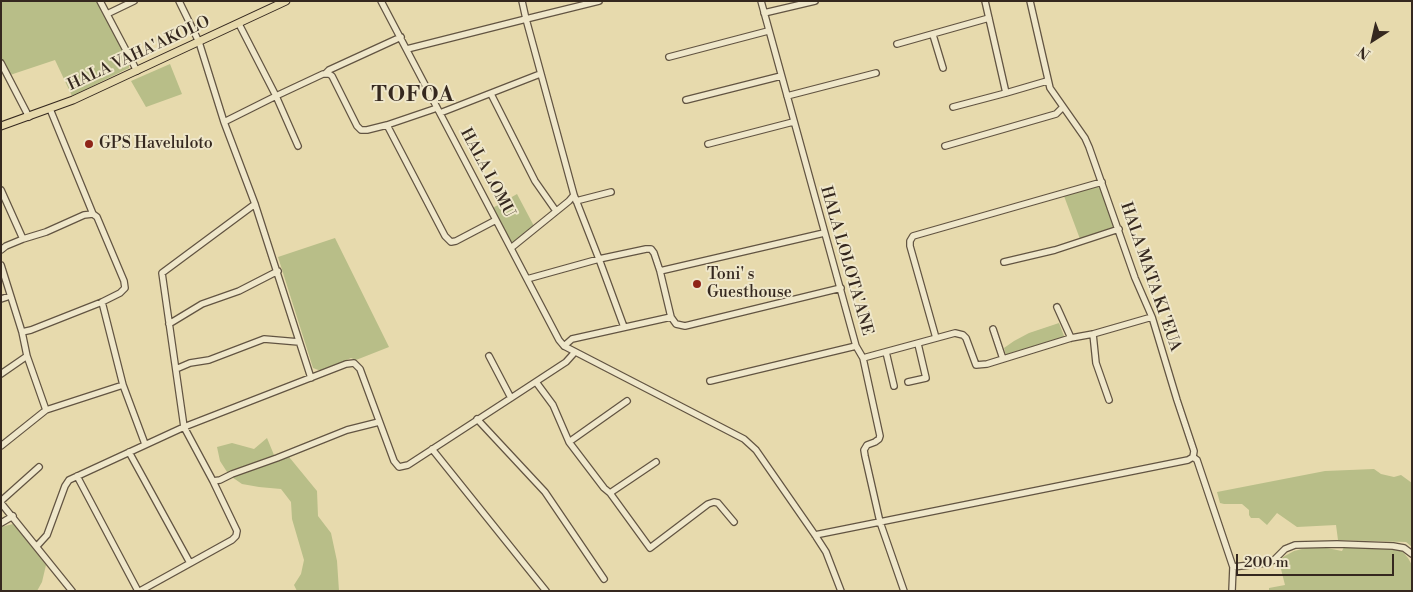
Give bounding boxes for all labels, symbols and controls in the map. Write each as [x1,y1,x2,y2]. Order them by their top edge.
street label: HALA VAHA'AKOLO [65,13,213,95]
north arrow [1348,15,1398,65]
text: N [1355,42,1374,63]
district label: TOFOA [371,83,455,109]
street label: HALA LOMU [455,125,519,221]
place label: GPS Haveluloto [99,134,213,154]
marker: GPS Haveluloto [83,138,95,150]
street label: HALA LOLOTA'ANE [815,184,877,338]
street label: HALA MATA KI 'EUA [1115,200,1185,354]
place label: Toni' s Guesthouse [707,265,792,303]
marker: Toni' s Guesthouse [691,278,703,290]
scale bar [1238,544,1396,576]
text: 200 m [1244,553,1289,572]

